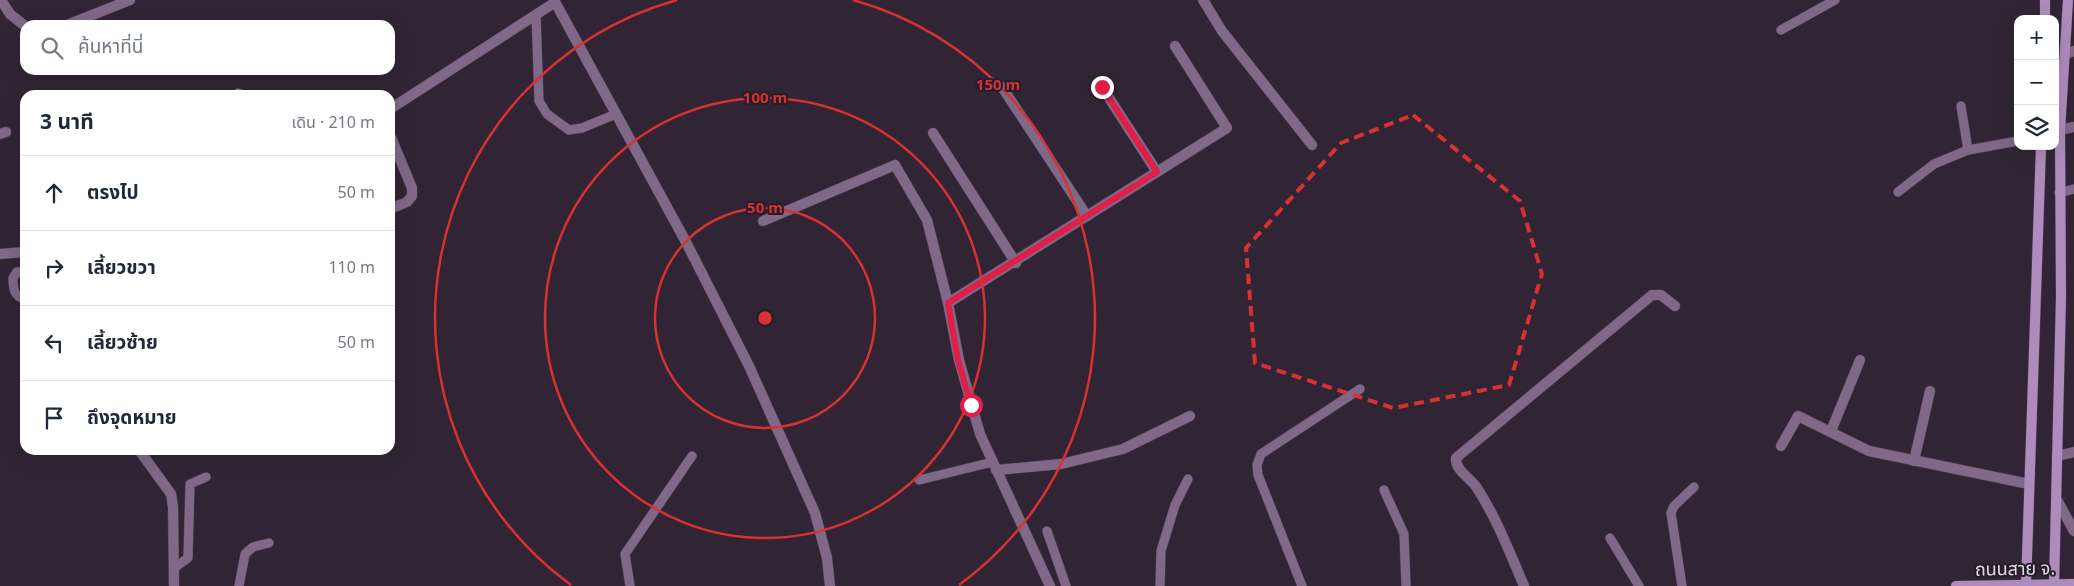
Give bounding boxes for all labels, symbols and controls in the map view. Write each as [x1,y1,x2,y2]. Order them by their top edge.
map controls [2014,15,2059,150]
button: + [2014,15,2059,60]
search box [20,20,395,75]
text: ค้นหาที่นี่ [78,33,143,62]
icon: search [38,34,66,62]
button: − [2014,60,2059,105]
text: 150 m [976,74,1020,97]
route end [1091,76,1114,99]
text: 100 m [743,87,787,110]
button: layers [2014,105,2059,150]
text: 3 นาที [40,107,94,138]
text: เดิน · 210 m [292,111,375,135]
icon: ahead [40,179,68,207]
text: ตรงไป [87,179,139,208]
text: 50 m [338,181,375,205]
text: 50 m [747,197,783,220]
icon: right [40,254,68,282]
text: เลี้ยวขวา [87,254,156,283]
text: 110 m [328,256,375,280]
centre of rings [756,309,774,327]
icon: left [40,329,68,357]
text: เลี้ยวซ้าย [87,329,158,358]
text: 50 m [338,331,375,355]
route start [960,394,983,417]
icon: arrive [40,404,68,432]
text: ถึงจุดหมาย [87,404,177,433]
street label: ถนนสาย จ. [1975,555,2055,584]

